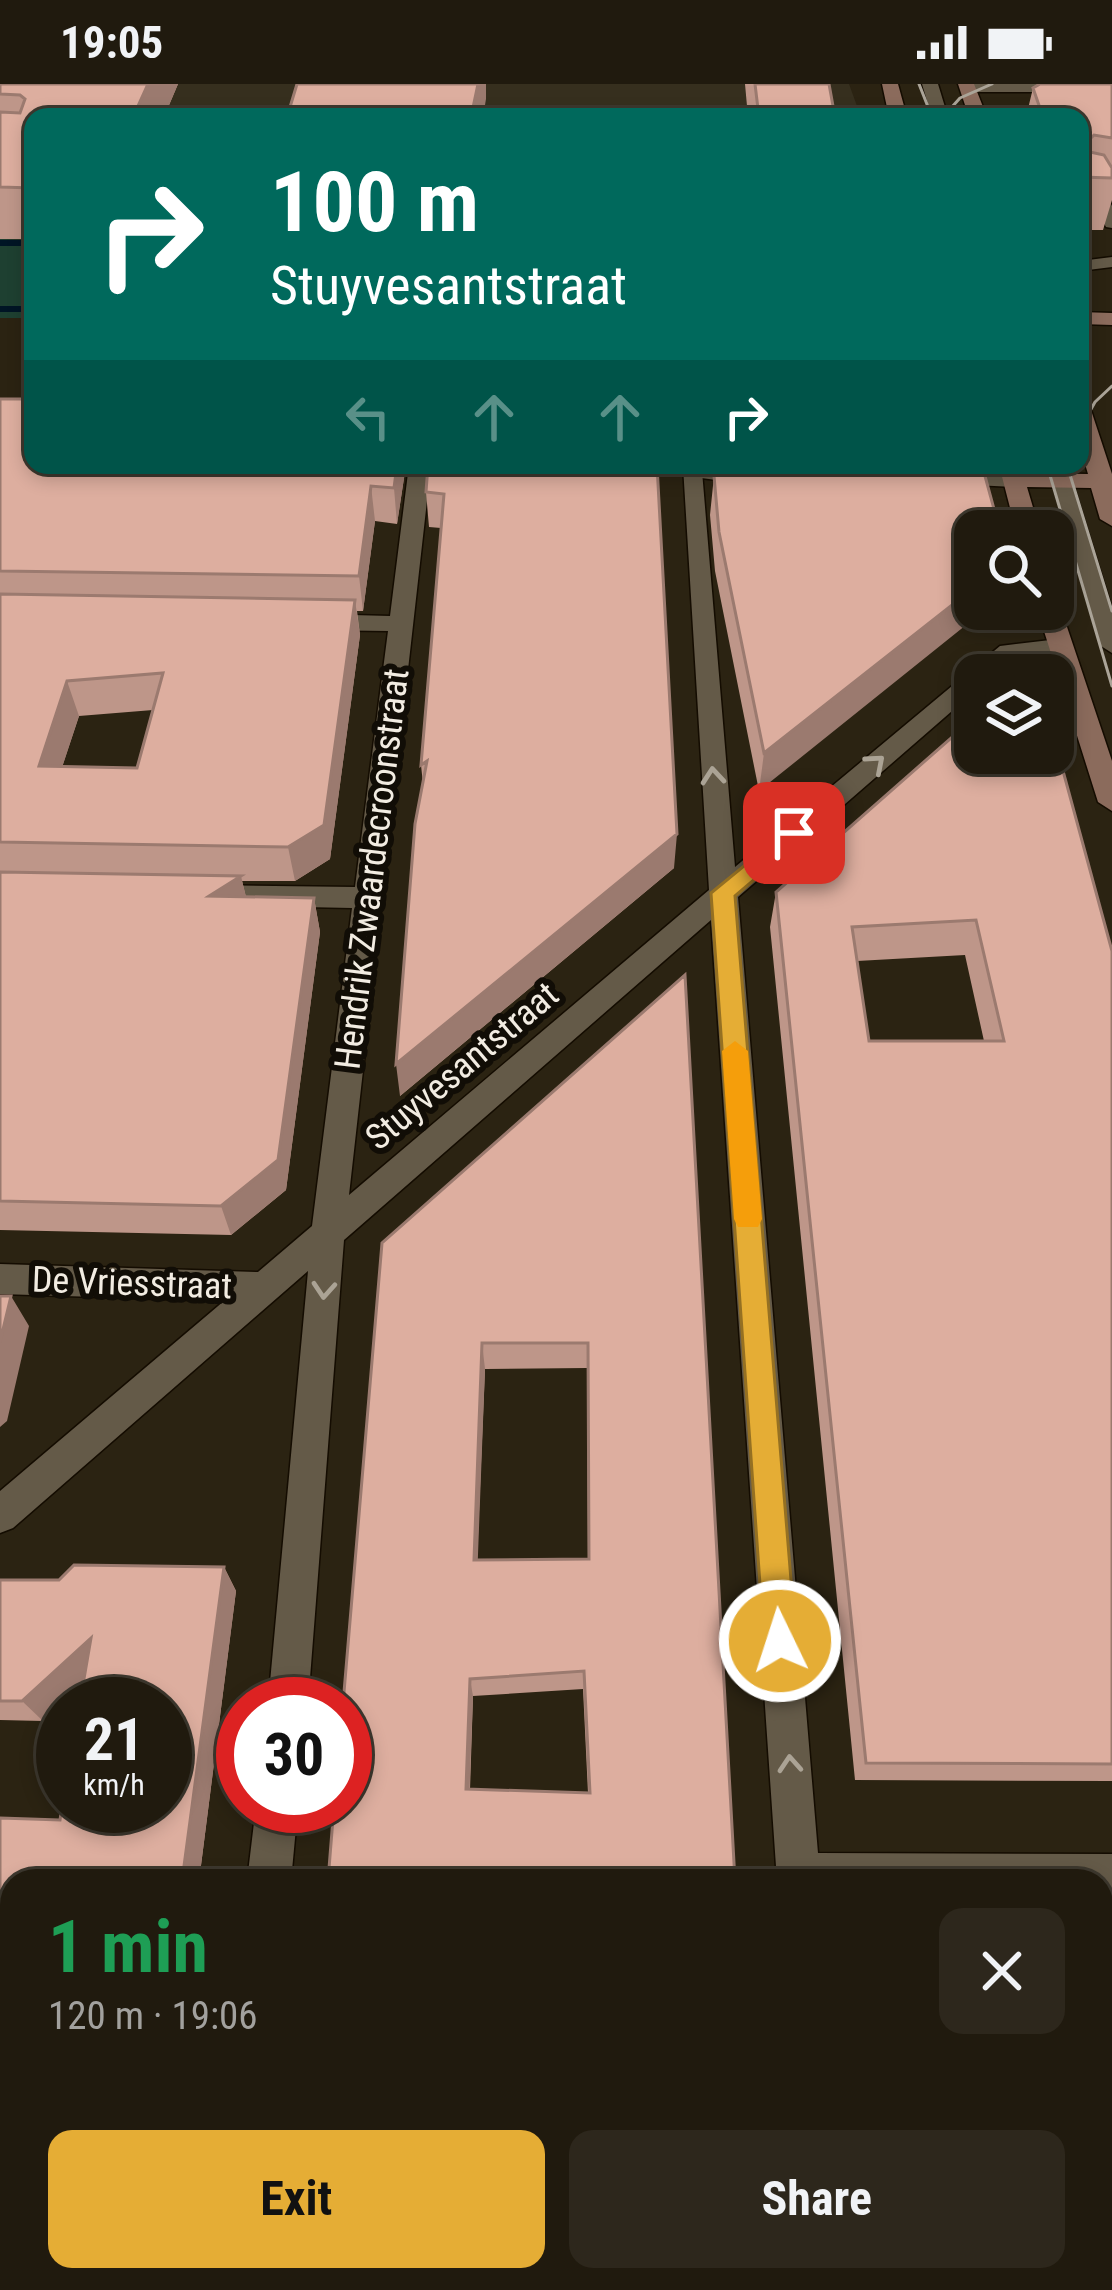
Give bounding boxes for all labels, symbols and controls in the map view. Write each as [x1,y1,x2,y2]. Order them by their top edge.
text: 19:05 [60,16,163,69]
text: 100 m [270,153,479,252]
icon: right [72,156,228,312]
text: Stuyvesantstraat [270,254,627,317]
icon: left [335,384,401,450]
icon: ahead [461,384,527,450]
icon: ahead [587,384,653,450]
icon: right [713,384,779,450]
map controls [954,510,1074,774]
button: search [954,510,1074,630]
button: layers [954,654,1074,774]
street label: Hendrik Zwaardecroonstraat [327,666,417,1072]
one-way arrow [862,755,884,777]
one-way arrow [701,766,726,785]
pin [743,782,845,884]
icon: arrive [761,800,827,866]
street label: Stuyvesantstraat [357,973,567,1159]
street label: De Vriesstraat [31,1259,233,1307]
one-way arrow [312,1281,337,1300]
position arrow [717,1578,843,1704]
speed limit sign: 30 [216,1677,372,1833]
text: 21 [84,1704,144,1775]
one-way arrow [777,1754,803,1773]
text: km/h [83,1767,145,1802]
text: 1 min [48,1905,208,1990]
button: close [939,1908,1065,2034]
text: 120 m · 19:06 [48,1993,258,2039]
button: Exit [48,2130,545,2268]
button: Share [569,2130,1065,2268]

